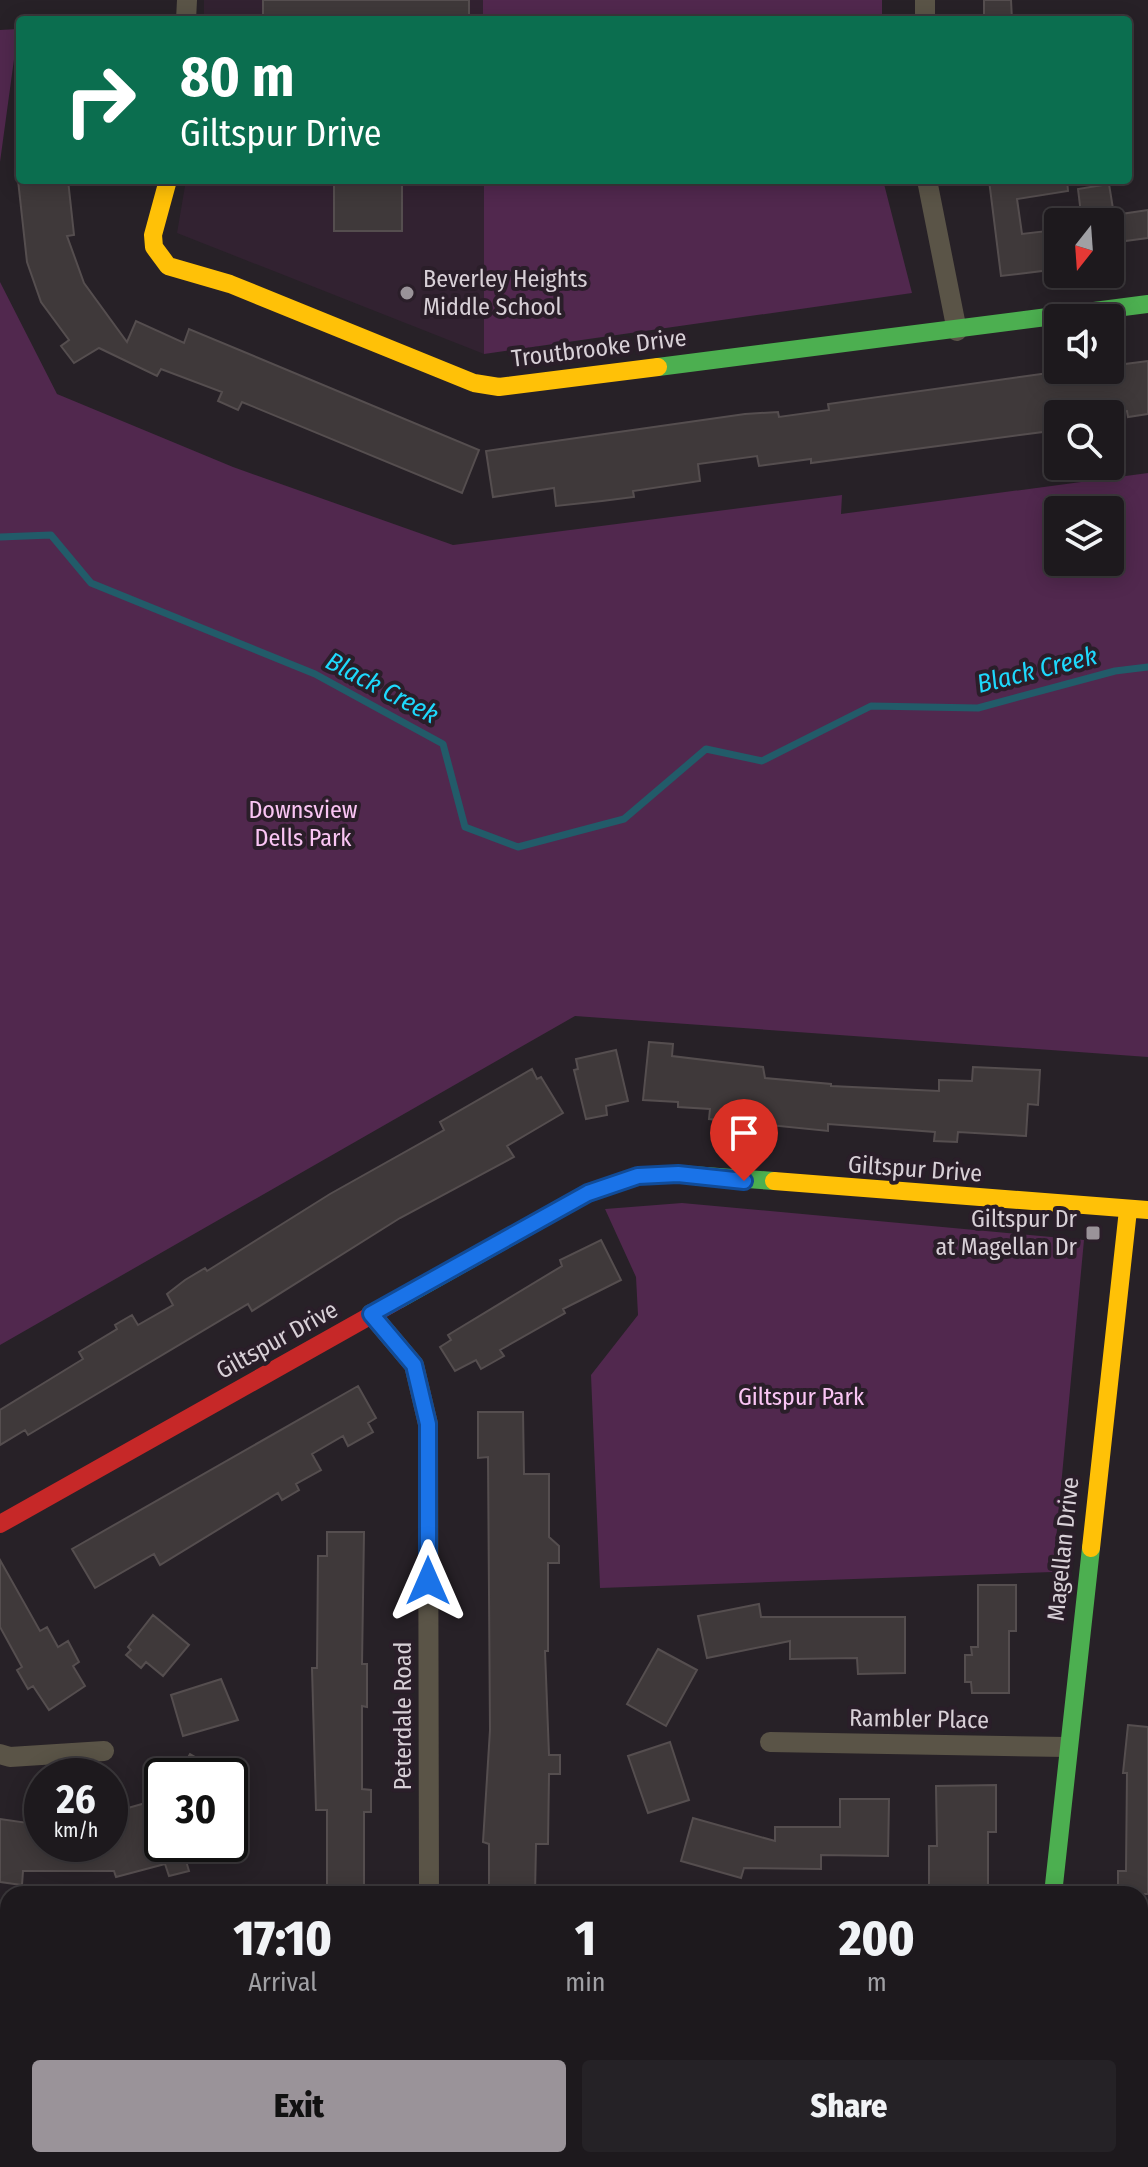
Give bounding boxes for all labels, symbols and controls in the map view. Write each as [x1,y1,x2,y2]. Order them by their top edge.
text: 80 m [180,44,295,111]
icon: right [48,48,152,152]
text: Giltspur Drive [180,112,382,156]
north arrow [1044,208,1124,288]
map controls [1044,208,1124,576]
place label: Beverley Heights Middle School [423,265,588,321]
marker: Beverley Heights Middle School [398,284,416,302]
button: sound [1044,304,1124,384]
street label: Troutbrooke Drive [510,323,688,373]
button: search [1044,400,1124,480]
button: layers [1044,496,1124,576]
water label: Black Creek [974,640,1100,700]
water label: Black Creek [320,645,444,731]
park label: Downsview Dells Park [248,796,358,852]
pin [710,1099,778,1181]
icon: arrive [722,1111,766,1155]
street label: Giltspur Drive [847,1150,983,1188]
place label: Giltspur Dr at Magellan Dr [935,1205,1078,1261]
marker: Giltspur Dr at Magellan Dr [1084,1224,1102,1242]
street label: Giltspur Drive [211,1295,343,1385]
park label: Giltspur Park [738,1383,865,1411]
street label: Magellan Drive [1042,1476,1084,1622]
position arrow [386,1539,470,1623]
street label: Peterdale Road [389,1642,417,1790]
street label: Rambler Place [849,1704,989,1734]
speed limit sign: 30 [144,1758,248,1862]
text: 26 [56,1776,96,1824]
text: km/h [54,1818,98,1842]
text: 17:10 [233,1910,332,1968]
text: 1 [575,1910,596,1968]
text: 200 [839,1910,915,1968]
text: Arrival [248,1967,317,1998]
text: min [565,1967,606,1998]
text: m [867,1967,887,1998]
button: Exit [32,2060,566,2152]
button: Share [582,2060,1116,2152]

